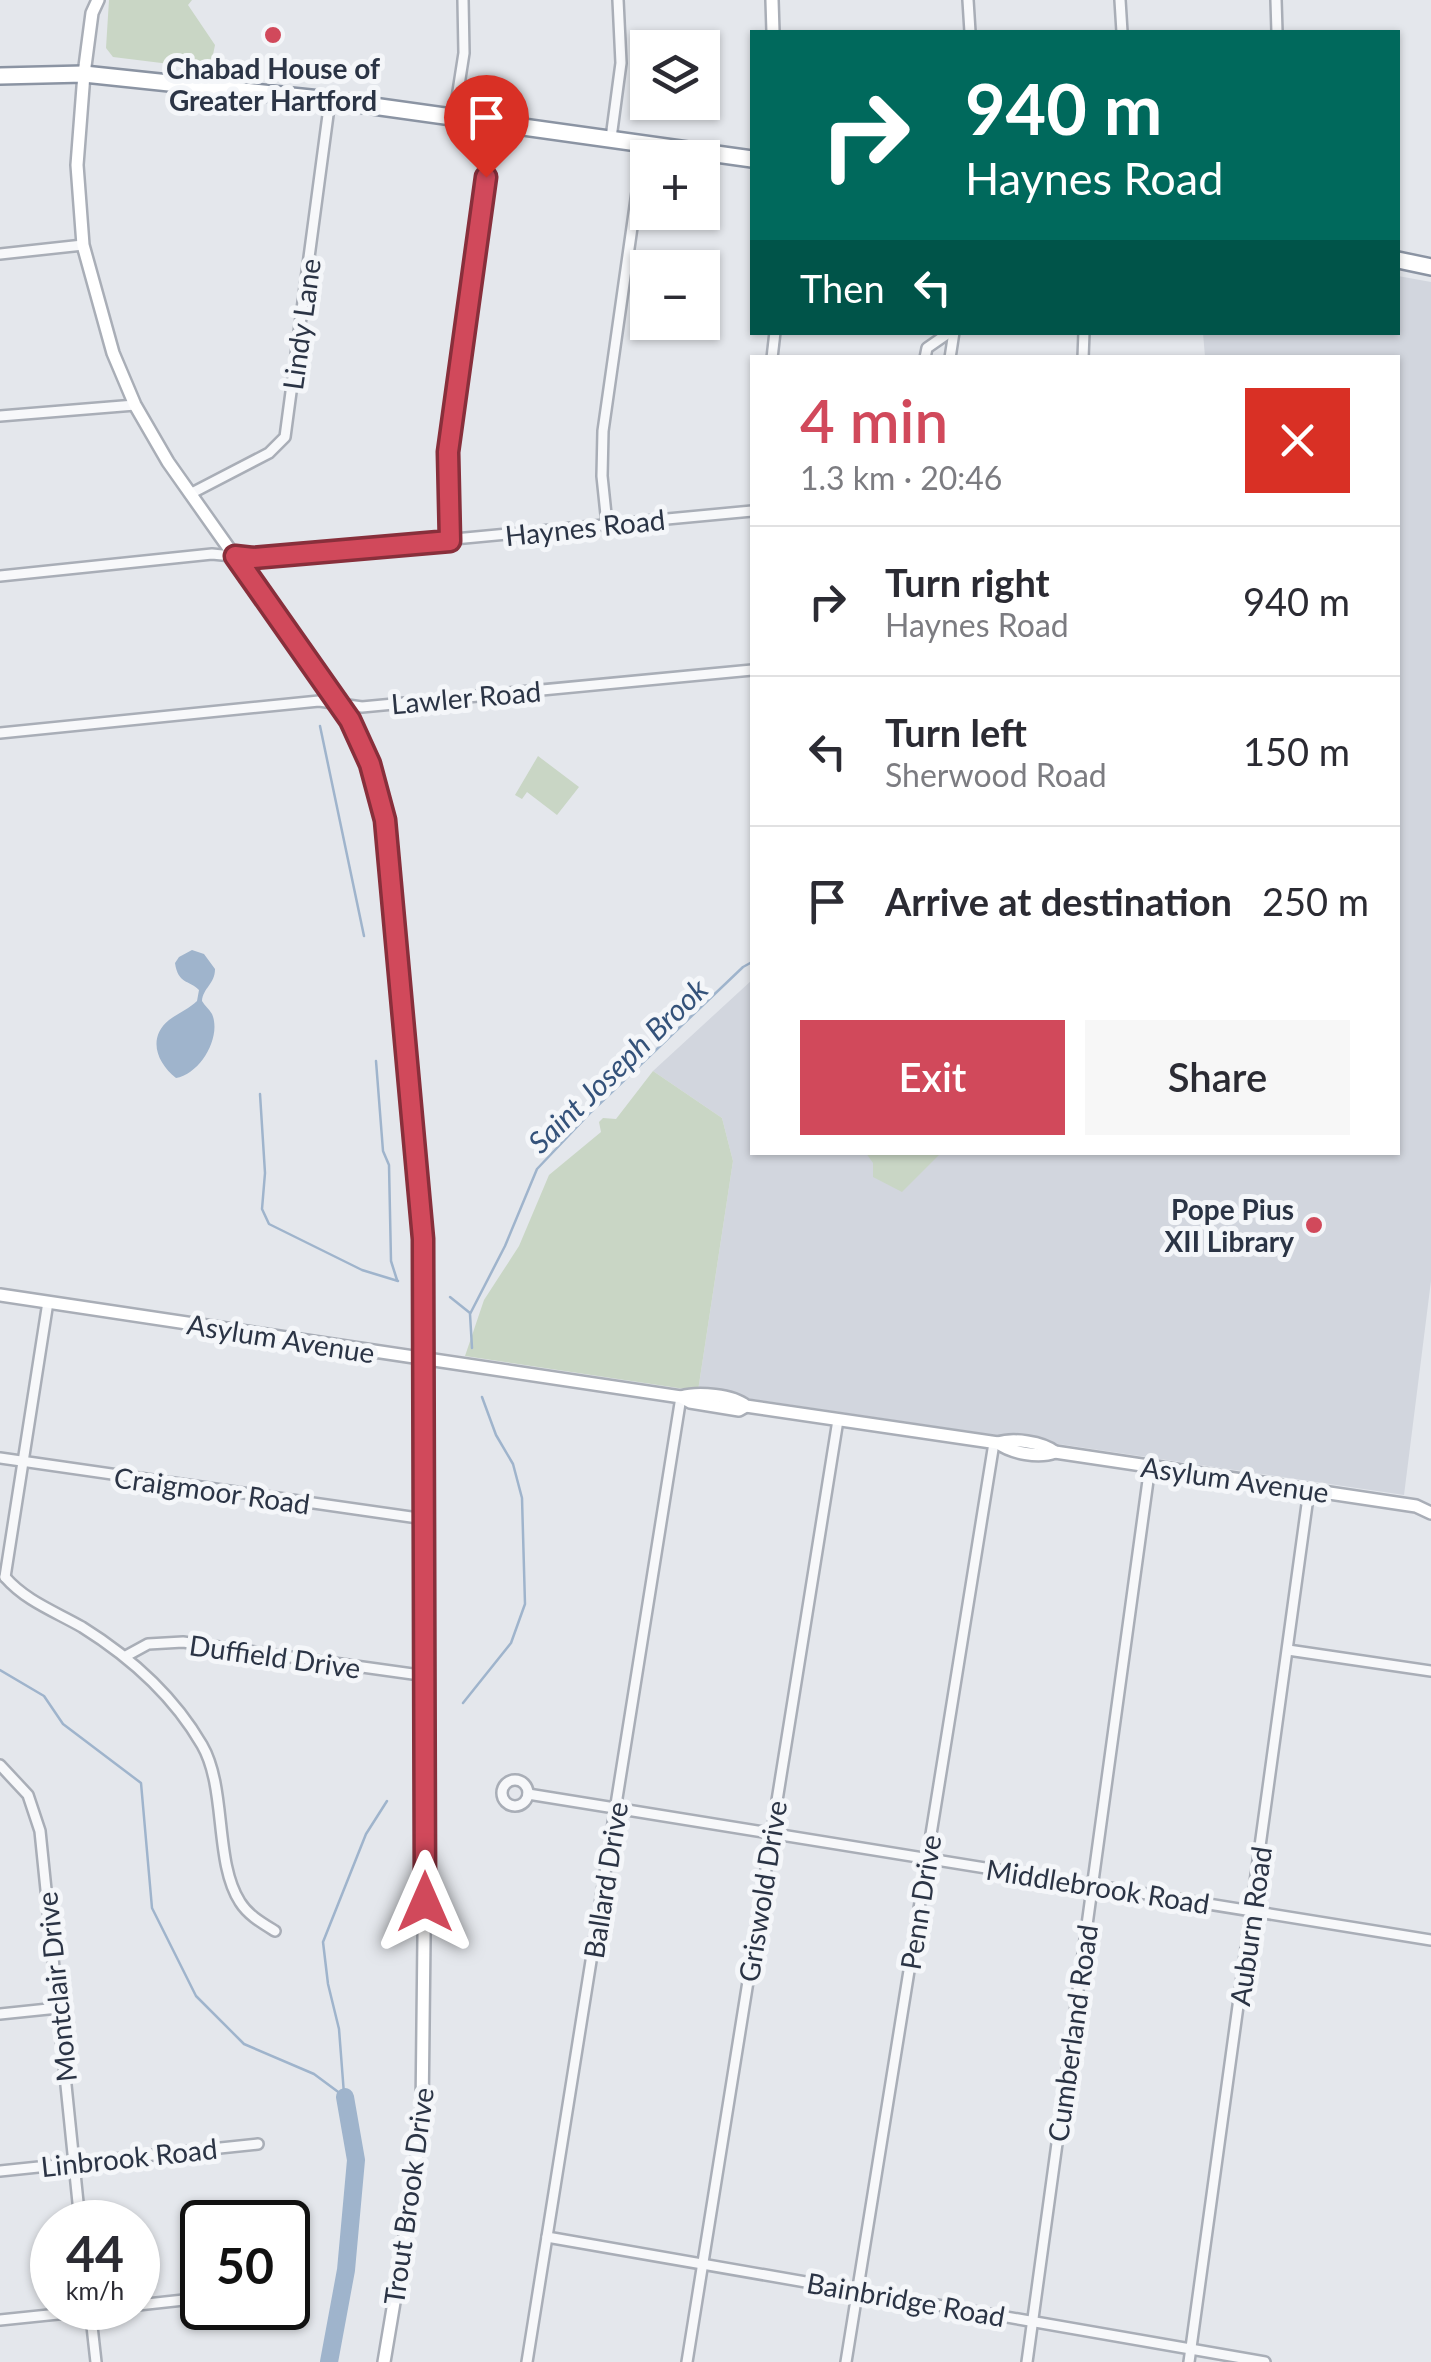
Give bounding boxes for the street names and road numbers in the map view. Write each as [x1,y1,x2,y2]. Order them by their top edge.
street label: Lindy Lane [275,256,327,392]
street label: Haynes Road [503,502,667,552]
street label: Lawler Road [390,674,542,720]
street label: Asylum Avenue [185,1306,377,1370]
street label: Asylum Avenue [1139,1449,1331,1509]
street label: Craigmoor Road [112,1459,312,1521]
street label: Duffield Drive [187,1627,363,1685]
street label: Griswold Drive [731,1798,793,1984]
street label: Ballard Drive [576,1799,634,1961]
street label: Penn Drive [893,1832,947,1972]
street label: Auburn Road [1222,1844,1278,2008]
street label: Middlebrook Road [984,1852,1212,1920]
street label: Montclair Drive [29,1890,83,2084]
street label: Cumberland Road [1040,1922,1104,2144]
street label: Trout Brook Drive [376,2085,440,2307]
street label: Linbrook Road [39,2131,219,2183]
street label: Bainbridge Road [804,2265,1008,2333]

